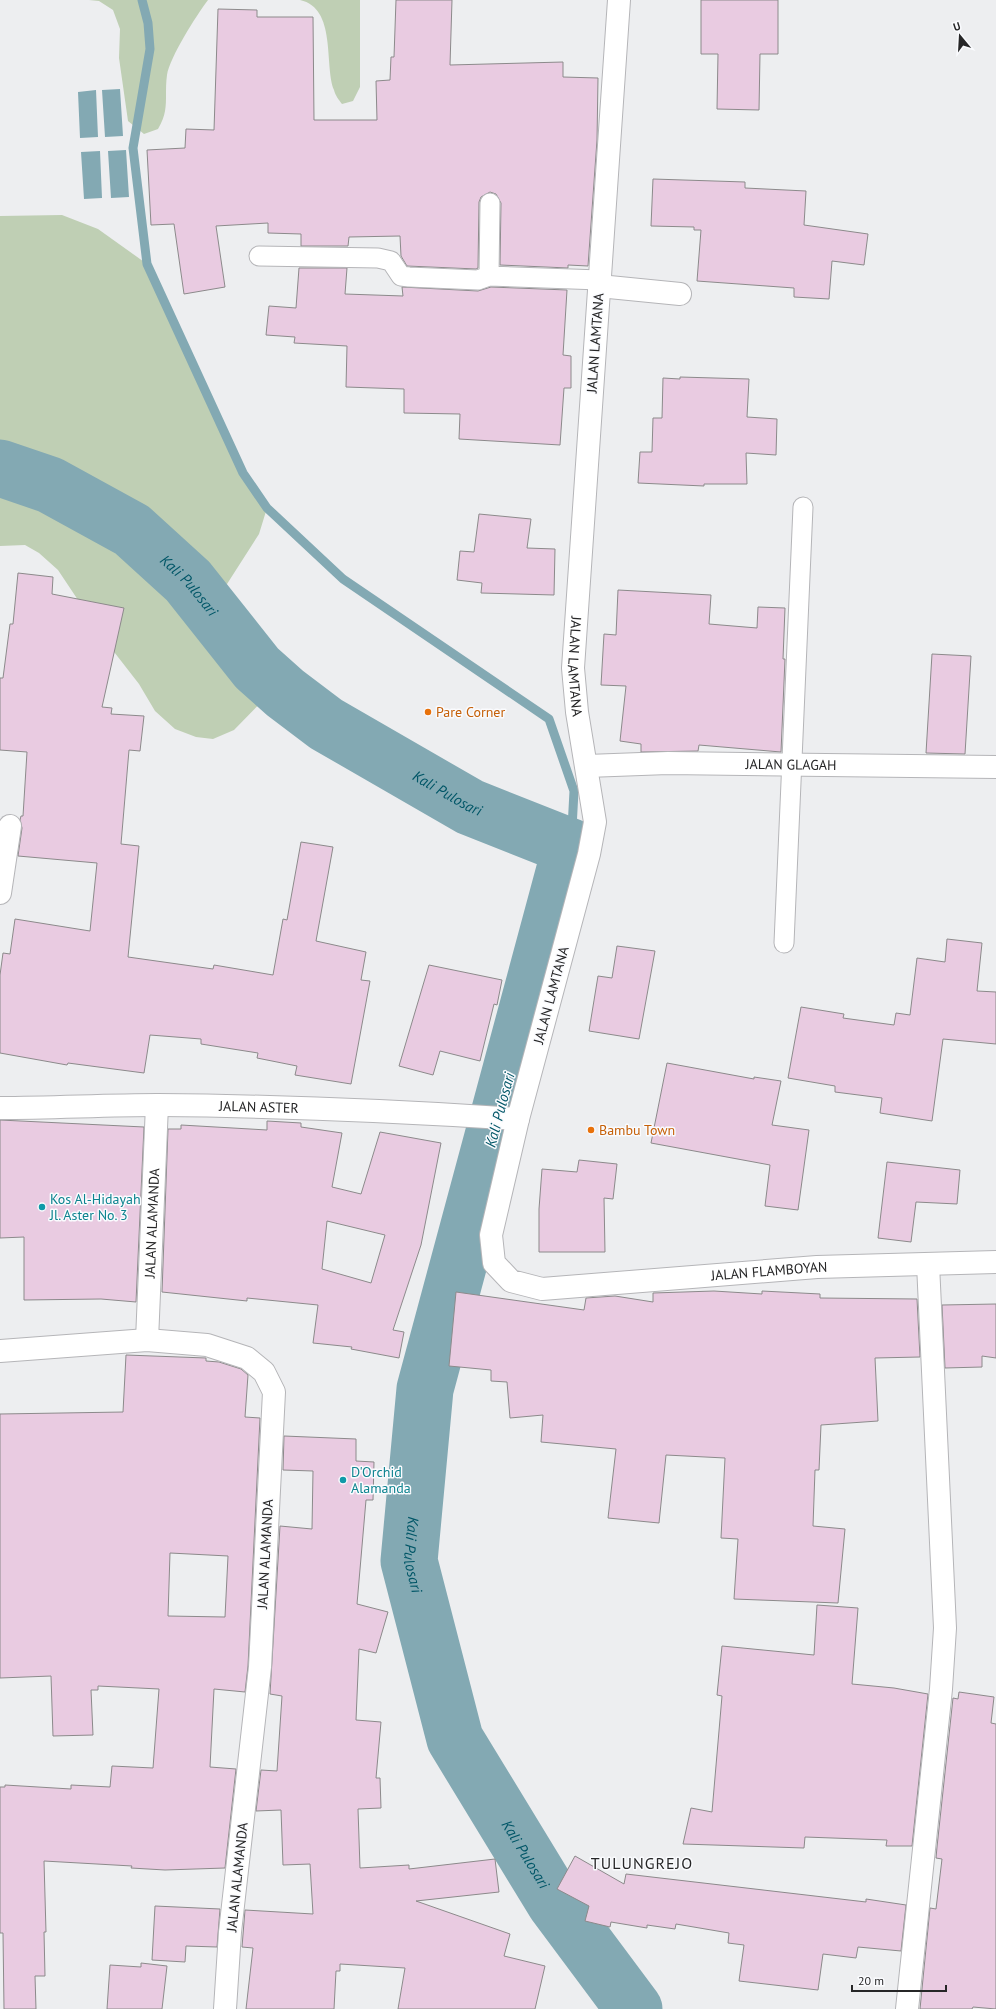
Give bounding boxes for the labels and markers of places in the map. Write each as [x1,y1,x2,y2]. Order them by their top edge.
place label: Pare Corner [436,703,505,721]
marker: Pare Corner [423,707,433,717]
place label: Bambu Town [599,1121,675,1139]
marker: Bambu Town [586,1125,596,1135]
place label: Kos Al-Hidayah Jl. Aster No. 3 [49,1190,141,1224]
marker: Kos Al-Hidayah Jl. Aster No. 3 [37,1202,47,1212]
place label: D'Orchid Alamanda [351,1463,411,1497]
marker: D'Orchid Alamanda [338,1475,348,1485]

